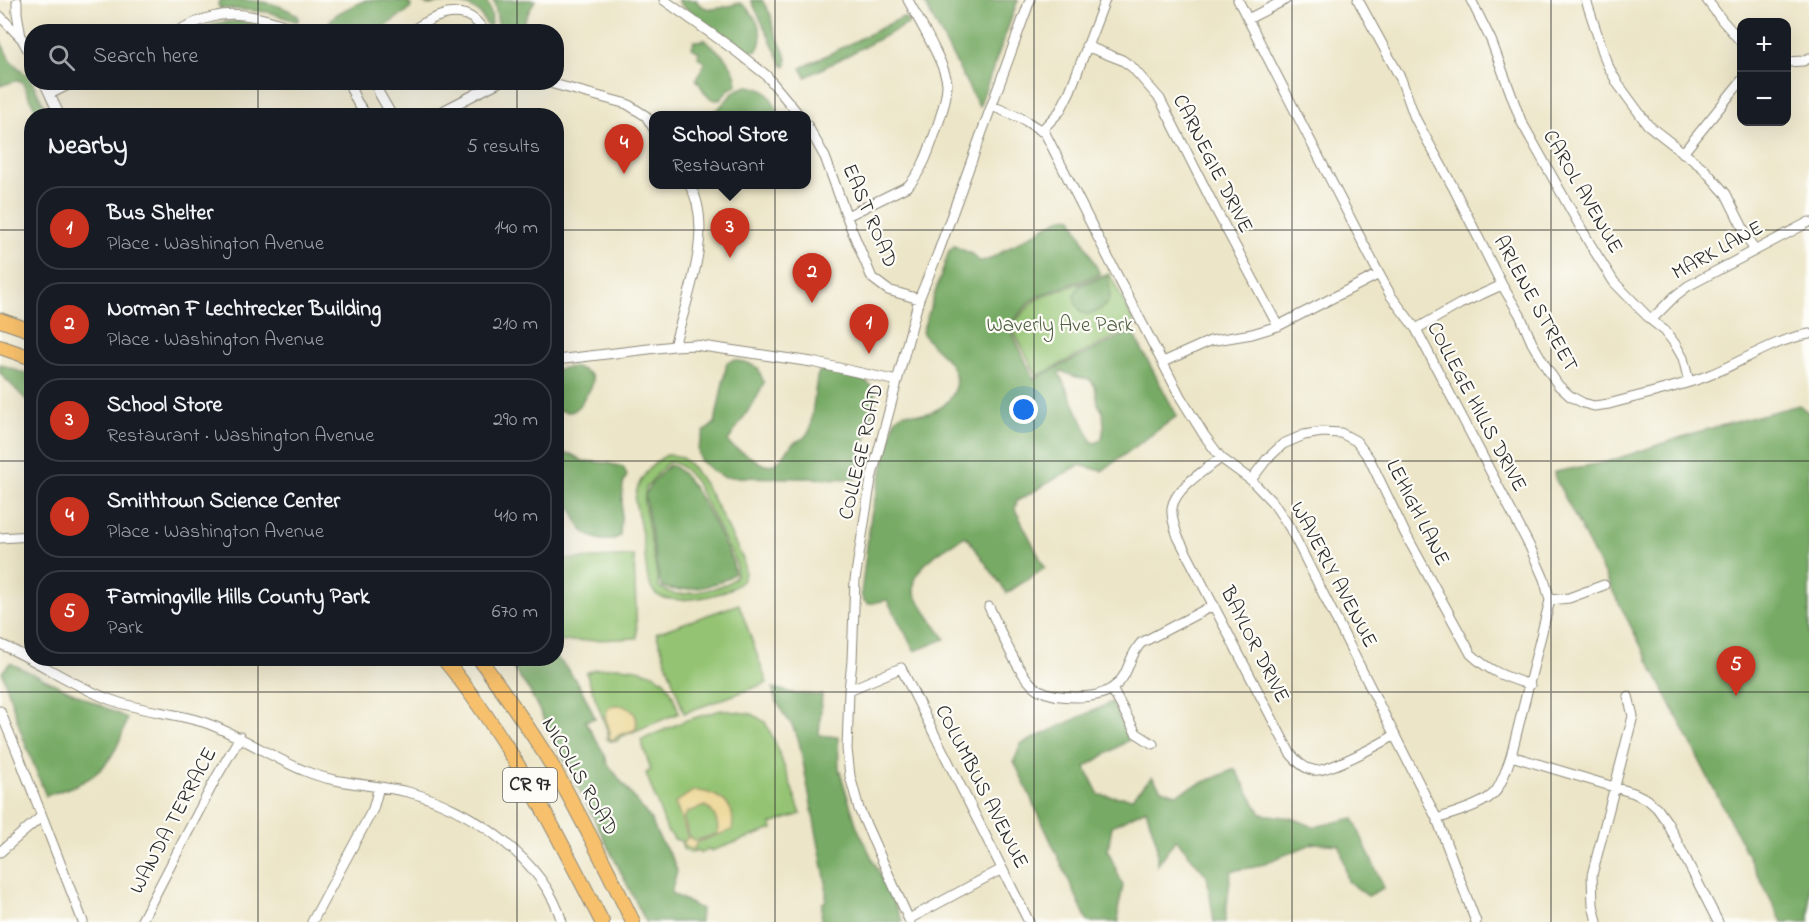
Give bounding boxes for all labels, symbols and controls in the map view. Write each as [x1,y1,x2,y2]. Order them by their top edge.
map controls [1737,18,1791,126]
button: + [1737,18,1791,72]
search box [24,24,564,90]
icon: search [45,41,78,74]
text: Search here [93,41,198,73]
button: − [1737,72,1791,126]
street label: CARNEGIE DRIVE [1164,89,1260,239]
popup [649,111,811,189]
text: School Store [672,120,788,152]
pin: 4 [604,124,644,174]
street label: CAROL AVENUE [1534,124,1630,260]
text: Nearby [48,128,127,166]
text: 5 results [467,133,540,162]
text: Restaurant [672,152,765,181]
street label: EAST ROAD [834,159,904,273]
text: Bus Shelter [107,198,213,230]
pin: 3 [710,208,750,258]
text: 1 [66,214,73,243]
text: 140 m [494,214,538,243]
street label: MARK LANE [1667,214,1769,288]
text: Place · Washington Avenue [107,230,324,259]
street label: ARLENE STREET [1485,230,1585,378]
pin: 2 [792,254,832,303]
text: Norman F Lechtrecker Building [107,294,381,326]
pin: 1 [850,304,888,354]
text: 2 [65,310,74,339]
text: 210 m [493,310,538,339]
park label: Waverly Ave Park [987,311,1134,343]
street label: COLLEGE HILLS DRIVE [1418,317,1534,497]
text: Place · Washington Avenue [107,326,324,355]
street label: COLLEGE ROAD [832,381,892,523]
text: School Store [107,390,222,422]
your location [1009,395,1038,424]
text: 3 [65,406,74,435]
text: 290 m [493,406,538,435]
text: Restaurant · Washington Avenue [107,422,374,451]
street label: LEHIGH LANE [1377,455,1457,571]
text: Smithtown Science Center [107,486,340,518]
street label: WAVERLY AVENUE [1282,497,1384,653]
text: 4 [65,502,74,531]
text: 410 m [494,502,538,531]
text: Place · Washington Avenue [107,518,324,547]
street label: BAYLOR DRIVE [1211,581,1296,708]
text: Farmingville Hills County Park [107,582,370,614]
text: 5 [64,598,75,627]
text: 670 m [492,598,538,627]
text: Park [107,614,143,643]
pin: 5 [1716,646,1756,696]
street label: COLUMBUS AVENUE [927,700,1035,874]
street label: NICOLLS ROAD [533,712,625,842]
street label: WANDA TERRACE [123,742,225,900]
road number: CR 97 [503,768,557,802]

